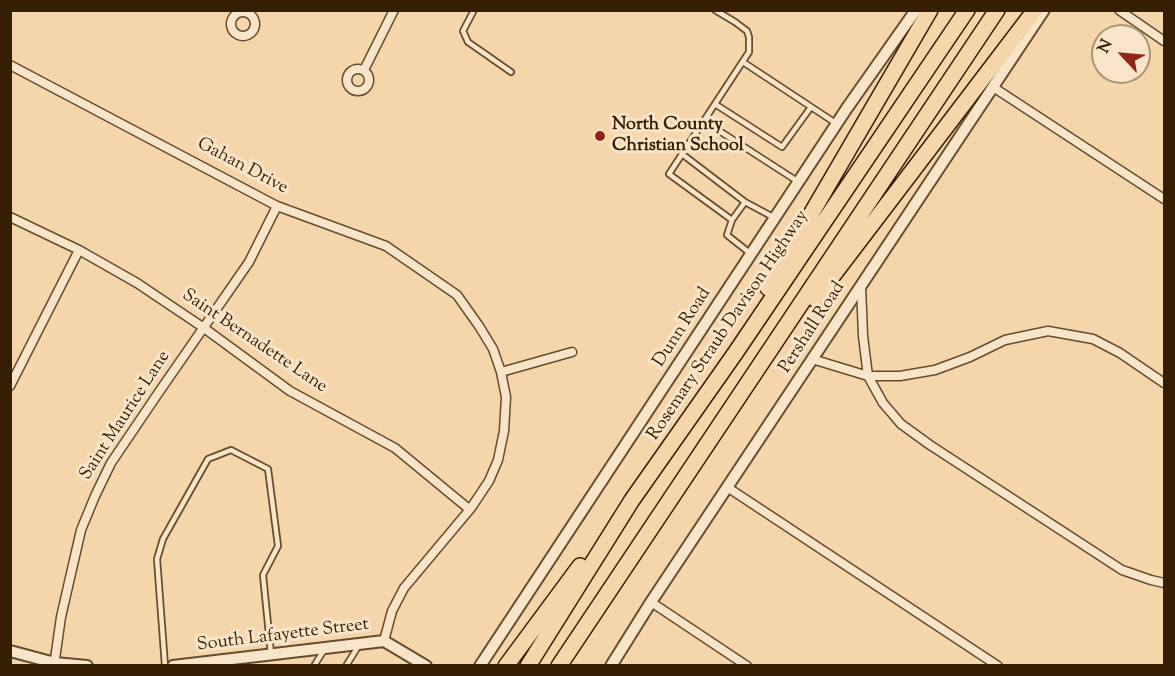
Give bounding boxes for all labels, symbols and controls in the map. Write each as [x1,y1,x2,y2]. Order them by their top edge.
north arrow [1091,24,1151,84]
text: N [1093,36,1119,58]
place label: North County Christian School [612,115,744,158]
marker: North County Christian School [593,129,607,143]
street label: Gahan Drive [193,134,291,200]
street label: Rosemary Straub Davison Highway [644,207,814,445]
street label: Pershall Road [775,278,851,378]
street label: Dunn Road [649,284,717,372]
street label: Saint Bernadette Lane [177,285,331,399]
street label: Saint Maurice Lane [76,347,176,485]
street label: South Lafayette Street [196,615,370,657]

